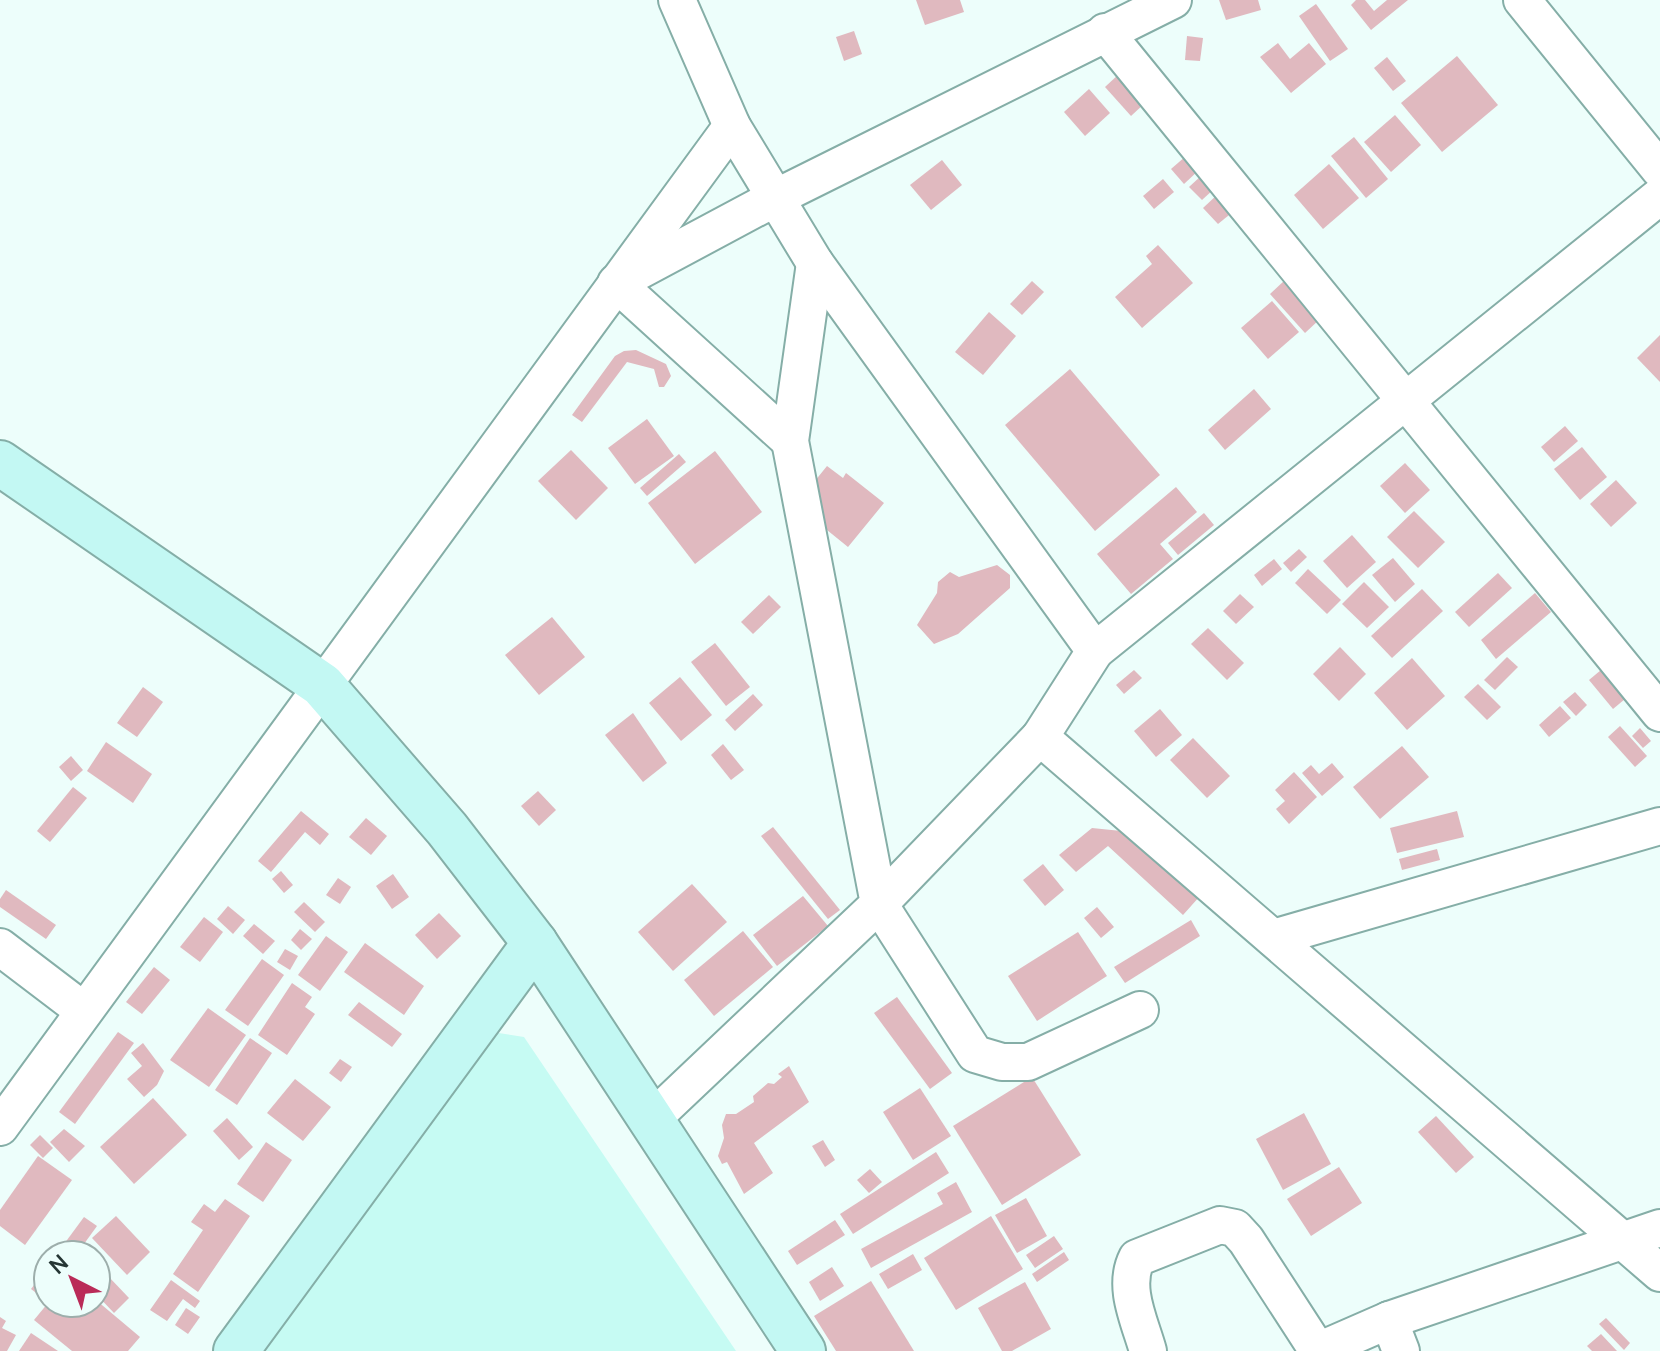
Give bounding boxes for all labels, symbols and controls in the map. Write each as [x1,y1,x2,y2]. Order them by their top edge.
north arrow [32,1239,112,1319]
text: N [43,1248,75,1281]

